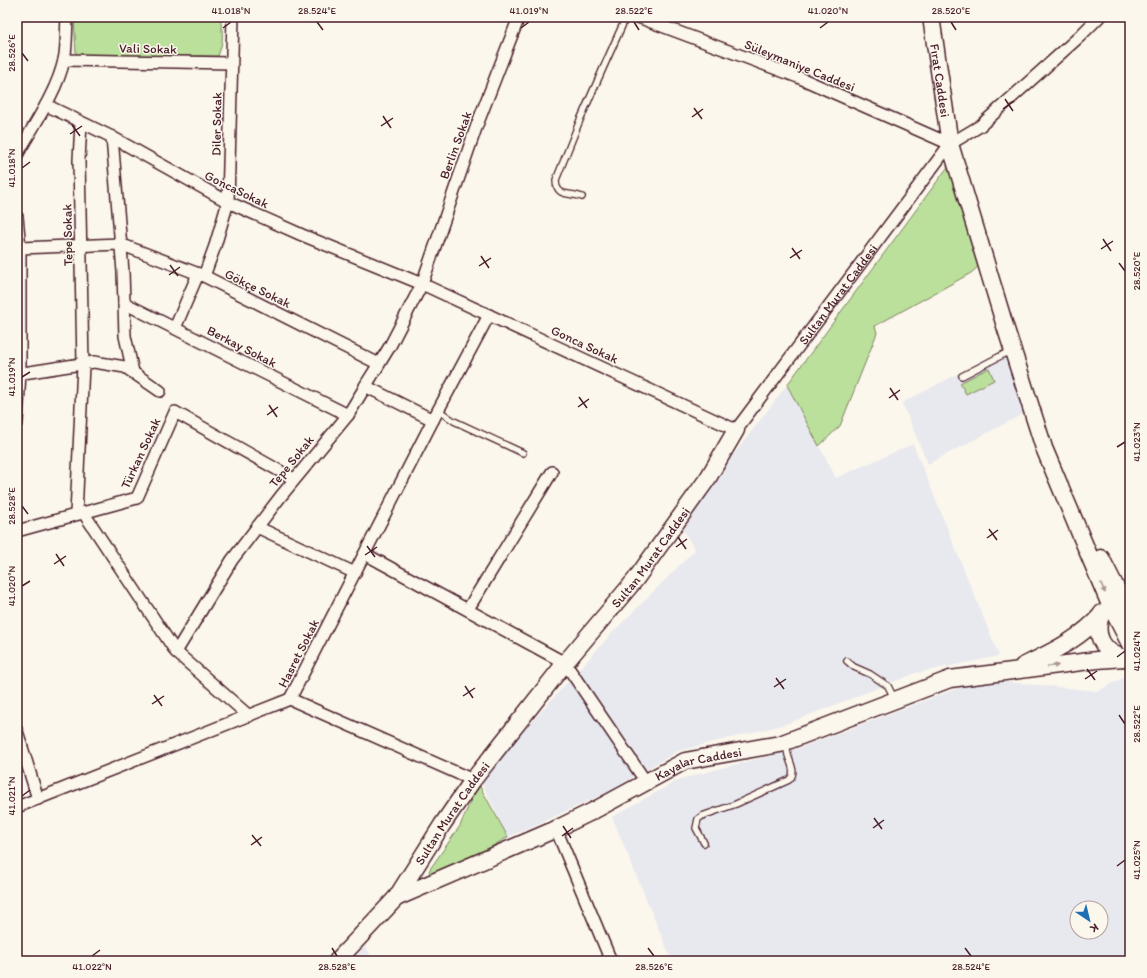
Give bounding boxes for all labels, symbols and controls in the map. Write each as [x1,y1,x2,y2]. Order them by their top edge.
text: 41.018°N [211,4,251,17]
text: 28.524°E [298,4,337,17]
text: 41.019°N [510,4,549,17]
text: 28.522°E [615,4,653,17]
text: 41.020°N [808,4,848,17]
text: 28.520°E [932,4,971,17]
text: 28.526°E [5,34,18,72]
street label: Süleymaniye Caddesi [742,36,857,95]
street label: Vali Sokak [119,40,177,57]
street label: Fırat Caddesi [927,43,953,118]
street label: Diler Sokak [208,92,225,156]
street label: Berlin Sokak [436,109,475,181]
text: 41.018°N [5,148,18,188]
street label: GoncaSokak [202,167,272,212]
street label: Tepe Sokak [59,203,76,266]
street label: Sultan Murat Caddesi [796,241,880,347]
text: 28.520°E [1130,251,1143,290]
street label: Gökçe Sokak [222,266,293,311]
street label: Gonca Sokak [549,322,621,367]
street label: Berkay Sokak [205,323,279,371]
text: 41.019°N [5,357,18,396]
street label: Türkan Sokak [118,415,164,491]
text: 41.023°N [1130,422,1143,462]
street label: Tepe Sokak [266,432,317,490]
text: 28.528°E [5,487,18,525]
street label: Sultan Murat Caddesi [608,504,693,611]
text: 41.020°N [5,566,18,606]
one-way arrow [1100,582,1106,594]
street label: Hasret Sokak [275,616,322,690]
text: 41.024°N [1130,631,1143,671]
one-way arrow [1047,663,1059,669]
text: 28.522°E [1130,705,1143,743]
street label: Kayalar Caddesi [652,744,743,784]
street label: Sultan Murat Caddesi [412,759,493,868]
text: 41.021°N [5,776,18,815]
text: 41.025°N [1130,840,1143,880]
north arrow [1069,900,1109,940]
text: K [1087,920,1101,936]
text: 41.022°N [72,960,112,973]
text: 28.528°E [318,960,356,973]
text: 28.526°E [635,960,673,973]
text: 28.524°E [952,960,991,973]

